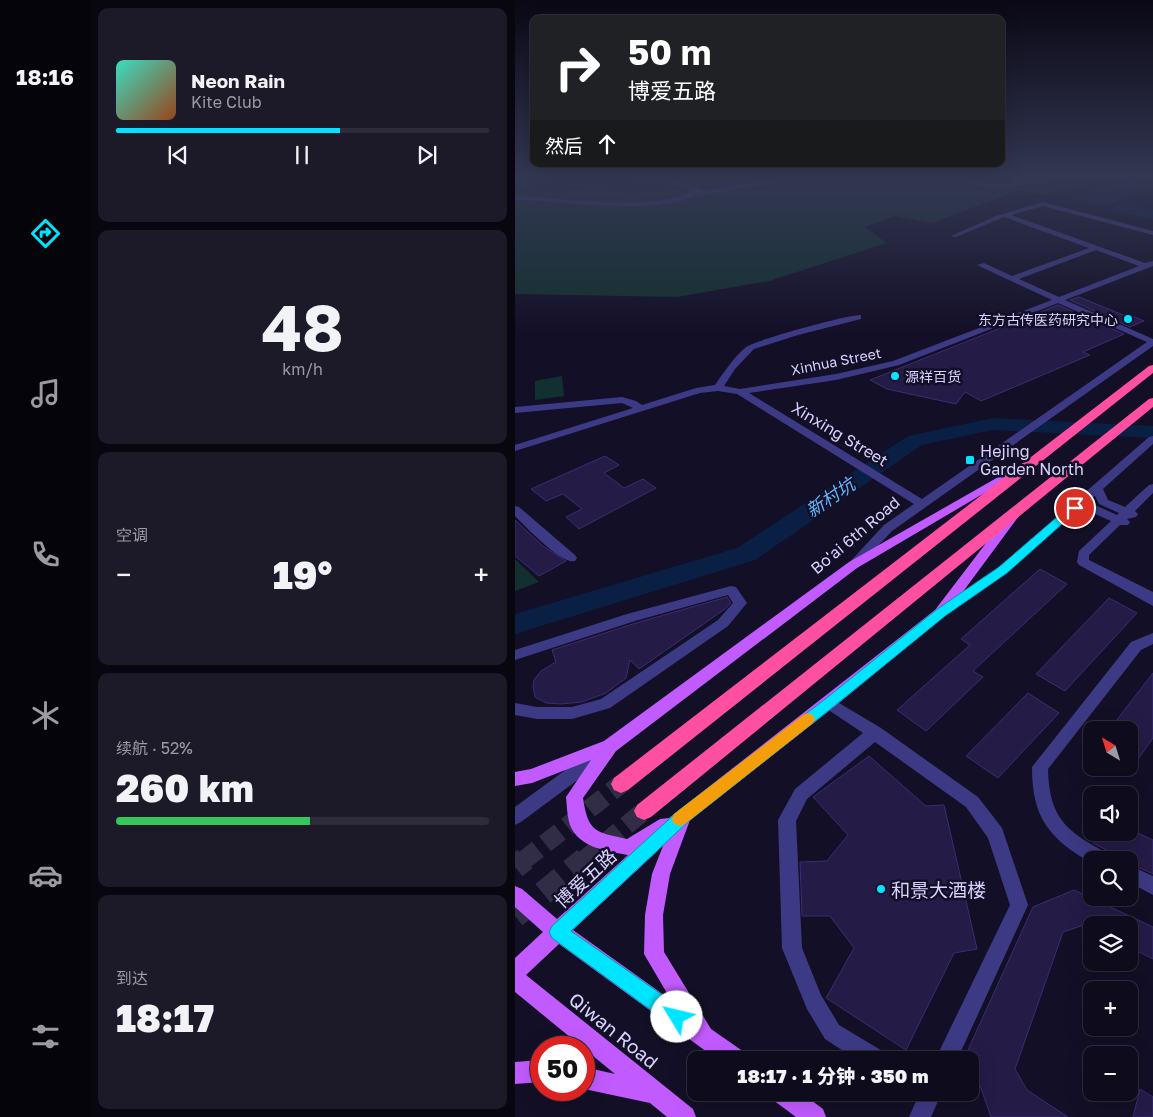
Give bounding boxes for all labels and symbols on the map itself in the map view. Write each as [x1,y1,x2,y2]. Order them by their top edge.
place label: 东方古传医药研究中心 [978,311,1118,328]
marker: 东方古传医药研究中心 [1122,313,1134,325]
street label: Xinhua Street [789,344,883,378]
place label: 源祥百货 [905,368,961,385]
marker: 源祥百货 [889,370,901,382]
street label: Xinxing Street [788,397,892,471]
place label: Hejing Garden North [980,441,1084,479]
marker: Hejing Garden North [964,454,976,466]
water label: 新村坑 [801,471,861,521]
pin [1054,487,1096,529]
street label: Bo'ai 6th Road [806,492,904,578]
north arrow [1083,721,1137,776]
street label: 博爱五路 [549,844,621,912]
place label: 和景大酒楼 [891,878,986,901]
marker: 和景大酒楼 [875,883,887,895]
street label: Qiwan Road [565,987,663,1073]
position arrow [650,990,702,1042]
speed limit sign: 50 [530,1036,595,1101]

